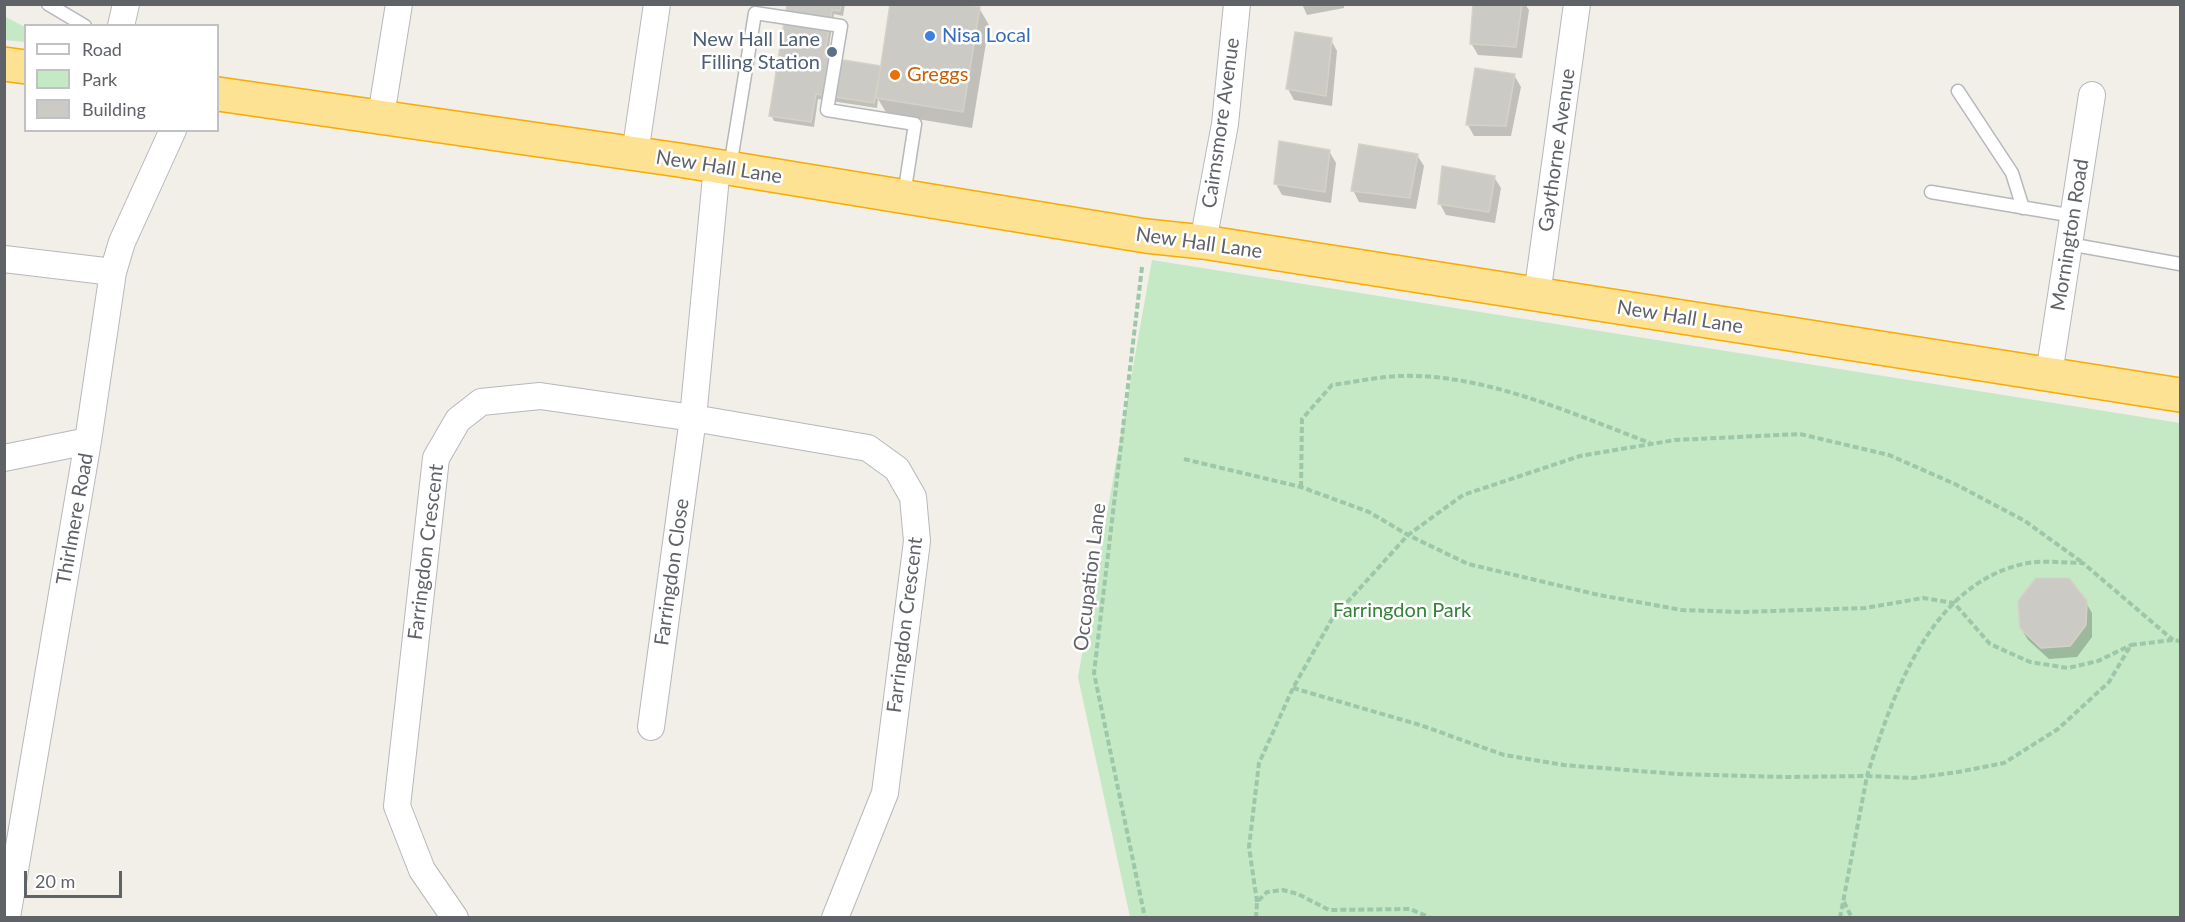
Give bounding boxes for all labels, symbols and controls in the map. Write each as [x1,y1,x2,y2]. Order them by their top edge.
legend [24,24,219,132]
place label: Nisa Local [942,24,1031,48]
place label: New Hall Lane Filling Station [692,28,820,75]
marker: Nisa Local [923,29,937,43]
street label: Cairnsmore Avenue [1197,36,1245,210]
text: Road [82,38,122,60]
marker: New Hall Lane Filling Station [825,45,839,59]
place label: Greggs [907,63,968,87]
street label: Gaythorne Avenue [1534,67,1580,233]
text: Park [82,68,117,90]
marker: Greggs [888,68,902,82]
text: Building [82,98,146,120]
street label: New Hall Lane [654,145,784,189]
street label: Mornington Road [2046,157,2094,313]
street label: New Hall Lane [1134,222,1264,264]
street label: New Hall Lane [1615,295,1745,339]
street label: Thirlmere Road [52,451,98,587]
street label: Farringdon Crescent [403,463,449,641]
street label: Farringdon Close [650,497,694,647]
street label: Occupation Lane [1069,502,1111,652]
street label: Farringdon Crescent [882,536,928,714]
park label: Farringdon Park [1333,599,1471,623]
scale bar [27,859,124,897]
text: 20 m [35,870,75,892]

